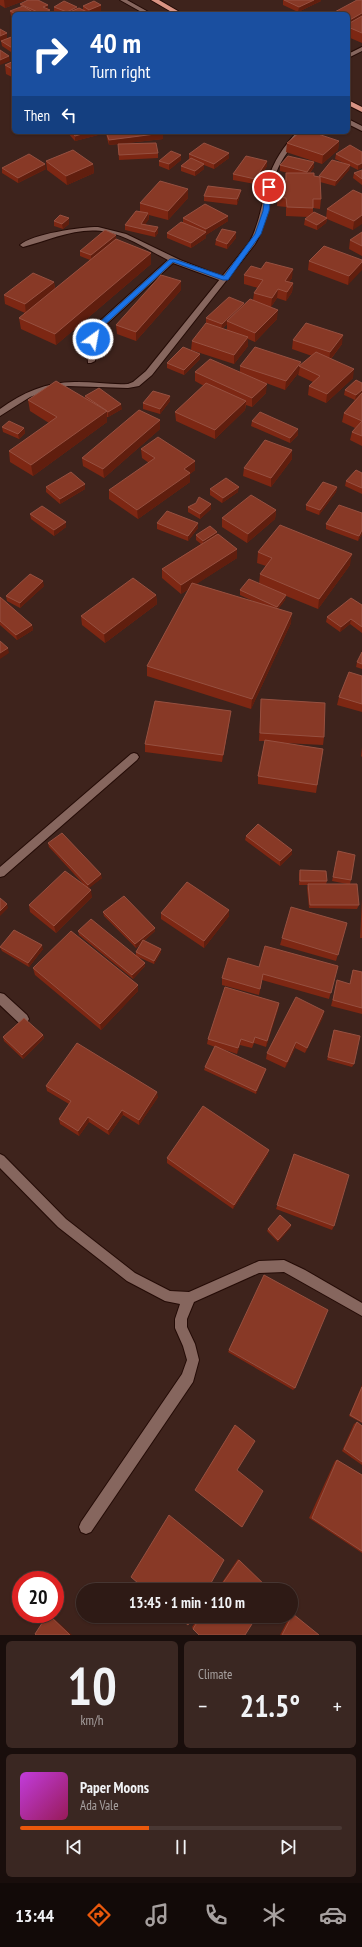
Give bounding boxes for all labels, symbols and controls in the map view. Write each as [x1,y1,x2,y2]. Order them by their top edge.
text: 40 m [90,24,141,61]
icon: right [24,28,76,80]
text: Turn right [90,60,150,83]
icon: left [58,104,80,126]
text: Then [24,106,50,125]
pin [252,170,286,204]
icon: arrive [258,176,280,198]
position arrow [72,318,114,360]
speed limit sign: 20 [12,1571,64,1623]
text: 13:45 · 1 min · 110 m [129,1593,245,1612]
text: 10 [67,1652,117,1719]
text: Climate [198,1666,232,1683]
text: 21.5° [240,1686,300,1725]
text: − [198,1692,207,1720]
text: + [333,1692,342,1720]
text: km/h [80,1712,104,1729]
text: Paper Moons [80,1778,149,1797]
text: Ada Vale [80,1797,119,1814]
icon: previous [63,1836,85,1858]
icon: pause [170,1836,192,1858]
icon: next [277,1836,299,1858]
icon: directions [85,1901,113,1929]
icon: music [143,1901,171,1929]
icon: phone [202,1901,230,1929]
icon: climate [260,1901,288,1929]
icon: car [319,1901,347,1929]
text: 13:44 [15,1904,54,1927]

